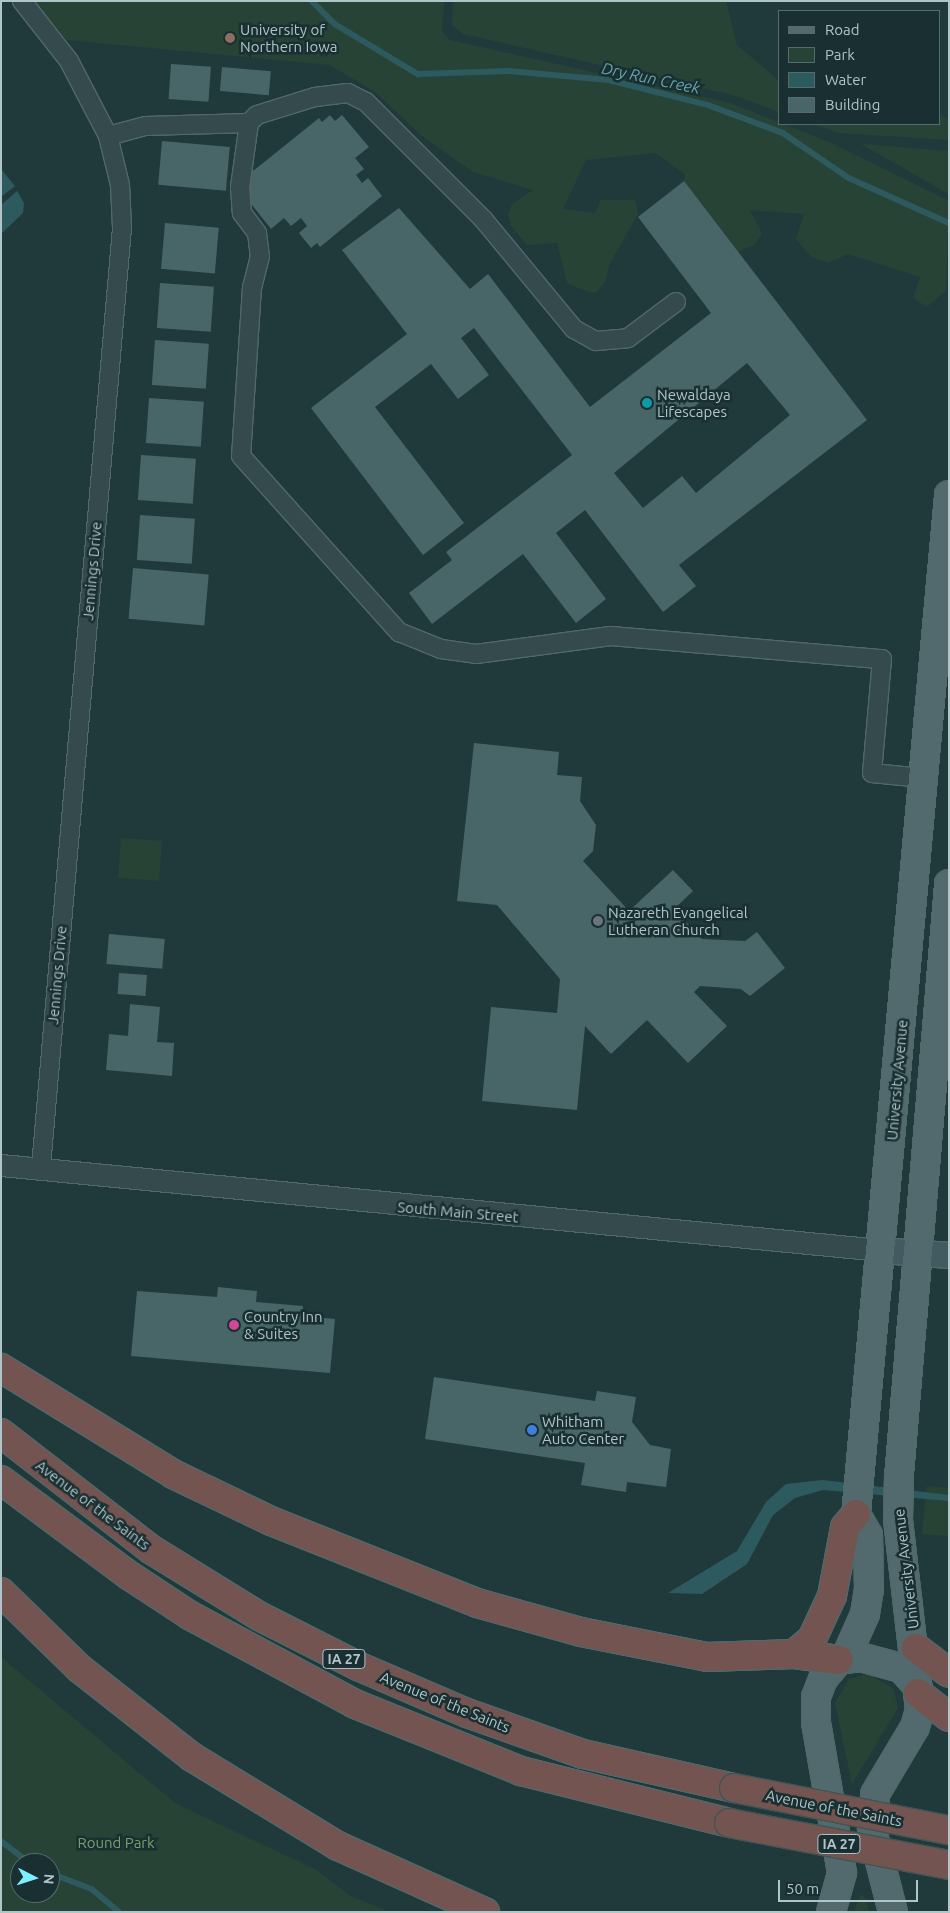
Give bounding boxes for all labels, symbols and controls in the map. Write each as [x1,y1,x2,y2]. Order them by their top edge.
legend [778,10,940,125]
place label: University of Northern Iowa [240,20,338,55]
text: Road [825,21,860,38]
marker: University of Northern Iowa [224,32,236,44]
text: Park [825,46,855,63]
water label: Dry Run Creek [600,58,702,98]
text: Water [825,71,866,88]
text: Building [825,96,880,113]
place label: Newaldaya Lifescapes [657,385,731,420]
marker: Newaldaya Lifescapes [641,397,653,409]
street label: Jennings Drive [79,521,105,621]
place label: Nazareth Evangelical Lutheran Church [608,903,748,938]
marker: Nazareth Evangelical Lutheran Church [592,915,604,927]
street label: Jennings Drive [44,925,70,1025]
street label: University Avenue [883,1019,911,1141]
street label: South Main Street [397,1198,519,1226]
place label: Country Inn & Suites [244,1307,323,1342]
marker: Country Inn & Suites [228,1319,240,1331]
place label: Whitham Auto Center [542,1412,624,1447]
marker: Whitham Auto Center [526,1424,538,1436]
street label: Avenue of the Saints [32,1456,154,1554]
street label: University Avenue [890,1508,922,1630]
road number: IA 27 [322,1648,366,1670]
street label: Avenue of the Saints [378,1668,512,1736]
street label: Avenue of the Saints [764,1786,904,1830]
road number: IA 27 [816,1832,862,1856]
park label: Round Park [77,1834,155,1852]
north arrow [10,1853,60,1903]
scale bar [780,1870,920,1902]
text: N [41,1873,57,1885]
text: 50 m [786,1880,819,1897]

